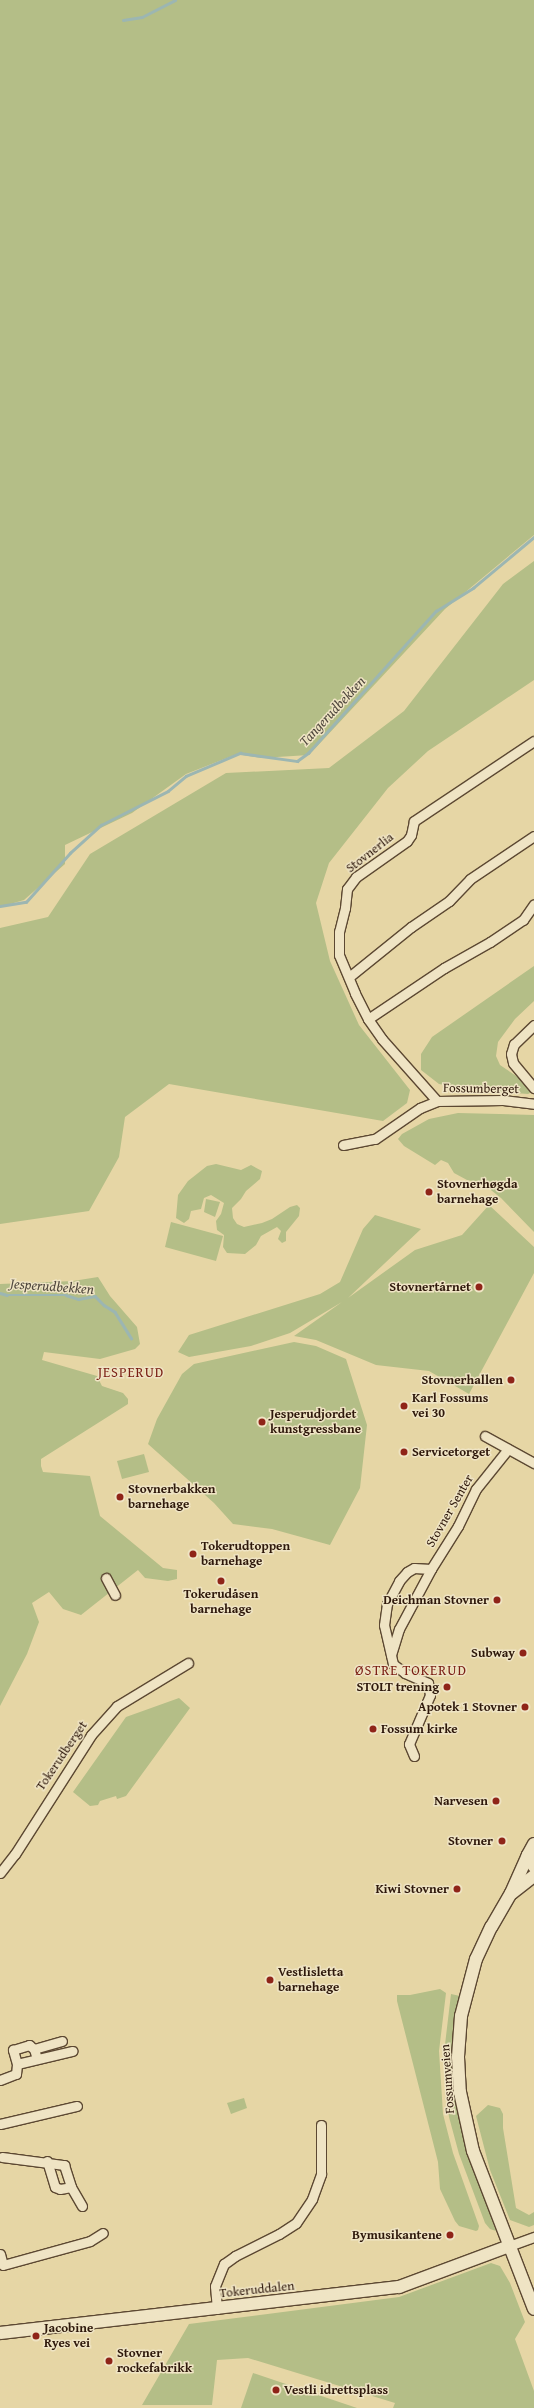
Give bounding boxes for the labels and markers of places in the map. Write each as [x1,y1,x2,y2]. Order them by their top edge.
place label: Stovnerhøgda barnehage [437,1177,518,1208]
marker: Stovnerhøgda barnehage [424,1187,434,1197]
place label: Stovnertårnet [389,1279,471,1295]
marker: Stovnertårnet [474,1282,484,1292]
place label: Stovnerhallen [421,1372,503,1388]
marker: Stovnerhallen [506,1375,516,1385]
place label: Karl Fossums vei 30 [412,1391,488,1422]
marker: Karl Fossums vei 30 [399,1401,409,1411]
place label: Jesperudjordet kunstgressbane [270,1407,361,1438]
marker: Jesperudjordet kunstgressbane [257,1417,267,1427]
place label: Servicetorget [412,1444,490,1460]
marker: Servicetorget [399,1447,409,1457]
place label: Stovnerbakken barnehage [128,1482,215,1513]
marker: Stovnerbakken barnehage [115,1492,125,1502]
place label: Tokerudtoppen barnehage [201,1539,290,1570]
marker: Tokerudtoppen barnehage [188,1549,198,1559]
marker: Tokerudåsen barnehage [216,1576,226,1586]
place label: Tokerudåsen barnehage [184,1587,258,1618]
place label: Deichman Stovner [383,1592,489,1608]
marker: Deichman Stovner [492,1595,502,1605]
place label: Subway [471,1645,515,1661]
marker: Subway [518,1648,528,1658]
place label: STOLT trening [357,1679,439,1695]
marker: STOLT trening [442,1682,452,1692]
place label: Apotek 1 Stovner [418,1699,517,1715]
marker: Apotek 1 Stovner [520,1702,530,1712]
place label: Fossum kirke [381,1721,458,1737]
marker: Fossum kirke [368,1724,378,1734]
place label: Narvesen [434,1793,488,1809]
marker: Narvesen [491,1796,501,1806]
place label: Stovner [448,1833,493,1849]
marker: Stovner [496,1835,508,1847]
place label: Kiwi Stovner [375,1881,449,1897]
marker: Kiwi Stovner [452,1884,462,1894]
place label: Vestlisletta barnehage [278,1965,343,1996]
marker: Vestlisletta barnehage [265,1975,275,1985]
place label: Bymusikantene [352,2227,442,2243]
marker: Bymusikantene [445,2230,455,2240]
place label: Jacobine Ryes vei [44,2321,93,2352]
marker: Jacobine Ryes vei [31,2331,41,2341]
place label: Stovner rockefabrikk [117,2346,192,2377]
marker: Stovner rockefabrikk [104,2356,114,2366]
place label: Vestli idrettsplass [284,2382,388,2398]
marker: Vestli idrettsplass [271,2385,281,2395]

